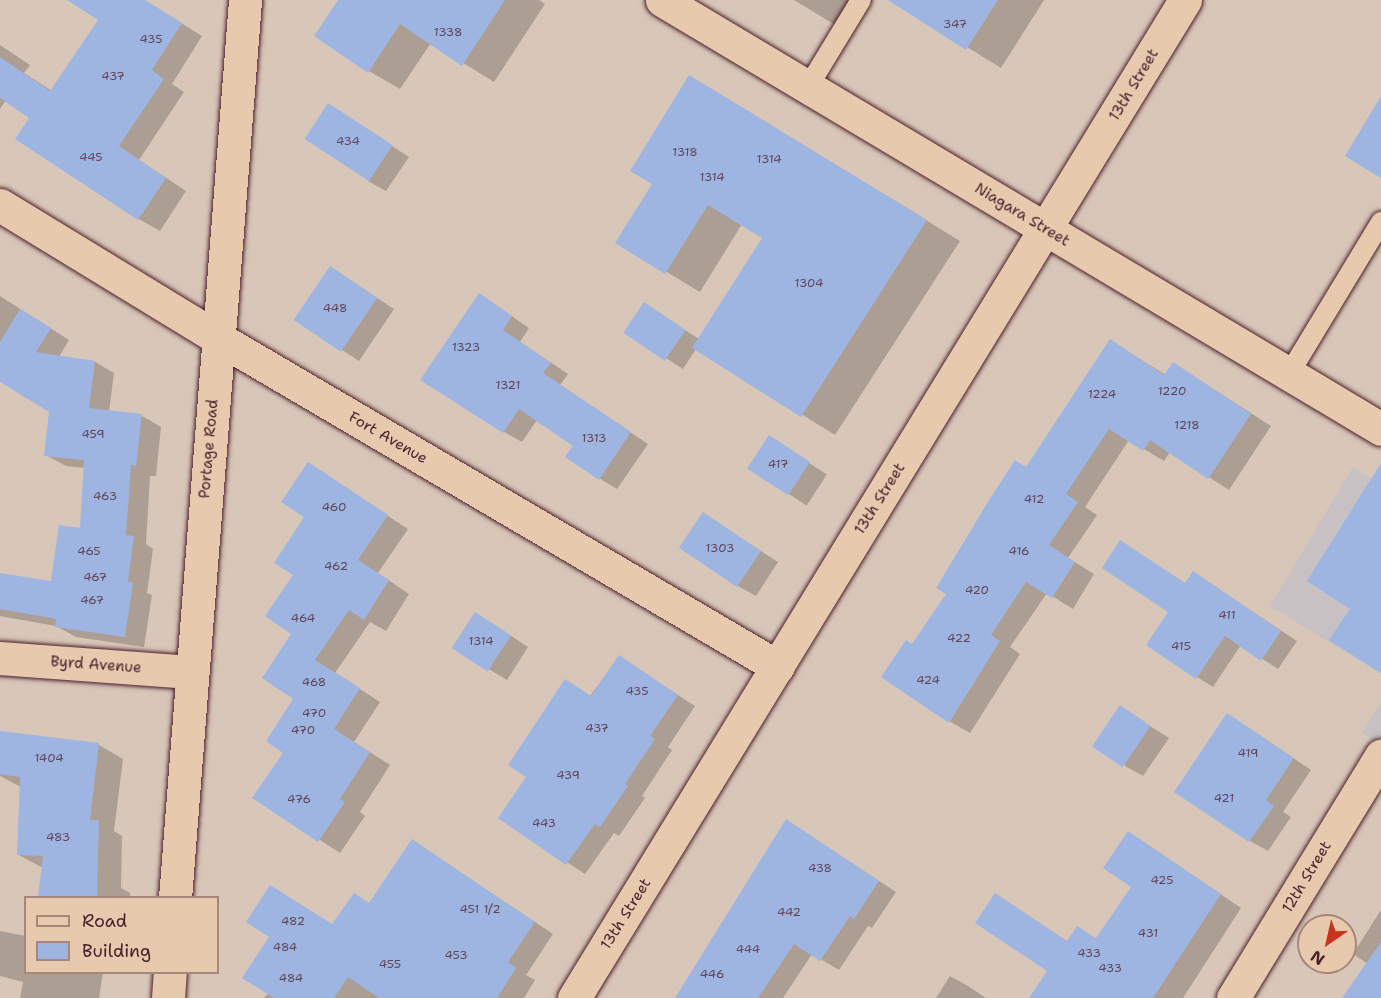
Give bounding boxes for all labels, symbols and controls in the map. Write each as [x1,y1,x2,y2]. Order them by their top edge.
house number: 347 [943,18,967,32]
house number: 1338 [434,26,462,40]
house number: 435 [140,33,162,47]
street label: 13th Street [1105,46,1163,124]
house number: 437 [101,70,125,84]
house number: 434 [336,135,360,149]
house number: 1318 [672,146,698,160]
house number: 445 [79,151,103,165]
house number: 1314 [756,153,782,167]
house number: 1314 [699,171,725,185]
street label: Niagara Street [971,180,1073,250]
house number: 1304 [794,277,824,291]
house number: 448 [323,302,347,316]
house number: 1323 [452,341,480,355]
house number: 1321 [496,379,520,393]
house number: 1220 [1158,385,1186,399]
house number: 1224 [1088,388,1116,402]
street label: Portage Road [196,399,222,499]
street label: Fort Avenue [345,408,431,468]
house number: 1218 [1174,419,1200,433]
house number: 459 [81,428,105,442]
house number: 1313 [581,432,607,446]
house number: 417 [768,458,788,472]
street label: 13th Street [851,460,909,538]
house number: 463 [93,490,117,504]
house number: 412 [1024,493,1044,507]
house number: 460 [322,501,346,515]
house number: 1303 [706,542,734,556]
house number: 465 [77,545,101,559]
house number: 416 [1009,545,1029,559]
house number: 462 [324,560,348,574]
house number: 467 [83,571,107,585]
house number: 420 [965,584,989,598]
house number: 467 [80,594,104,608]
house number: 411 [1218,609,1236,623]
house number: 464 [291,612,315,626]
house number: 422 [947,632,971,646]
house number: 1314 [468,635,494,649]
house number: 415 [1171,640,1191,654]
street label: Byrd Avenue [50,653,142,677]
house number: 424 [916,674,940,688]
house number: 468 [302,676,326,690]
house number: 435 [626,685,648,699]
house number: 470 [302,707,326,721]
house number: 437 [585,722,609,736]
house number: 470 [291,724,315,738]
house number: 419 [1238,747,1258,761]
house number: 1404 [34,752,64,766]
house number: 439 [556,769,580,783]
house number: 421 [1214,792,1234,806]
house number: 476 [287,793,311,807]
house number: 443 [532,817,556,831]
house number: 483 [46,831,70,845]
street label: 12th Street [1279,838,1335,916]
house number: 438 [808,862,832,876]
house number: 425 [1150,874,1174,888]
street label: 13th Street [597,875,655,953]
legend [24,896,219,974]
house number: 451 1/2 [459,903,501,917]
house number: 442 [777,906,801,920]
text: Road [82,909,127,933]
north arrow [1297,914,1357,974]
house number: 482 [281,915,305,929]
house number: 431 [1138,927,1158,941]
text: Building [82,939,151,963]
house number: 484 [273,941,297,955]
house number: 444 [736,943,760,957]
text: N [1307,945,1329,970]
house number: 433 [1077,947,1101,961]
house number: 453 [444,949,468,963]
house number: 455 [379,958,401,972]
house number: 433 [1098,962,1122,976]
house number: 446 [700,968,724,982]
house number: 484 [279,972,303,986]

